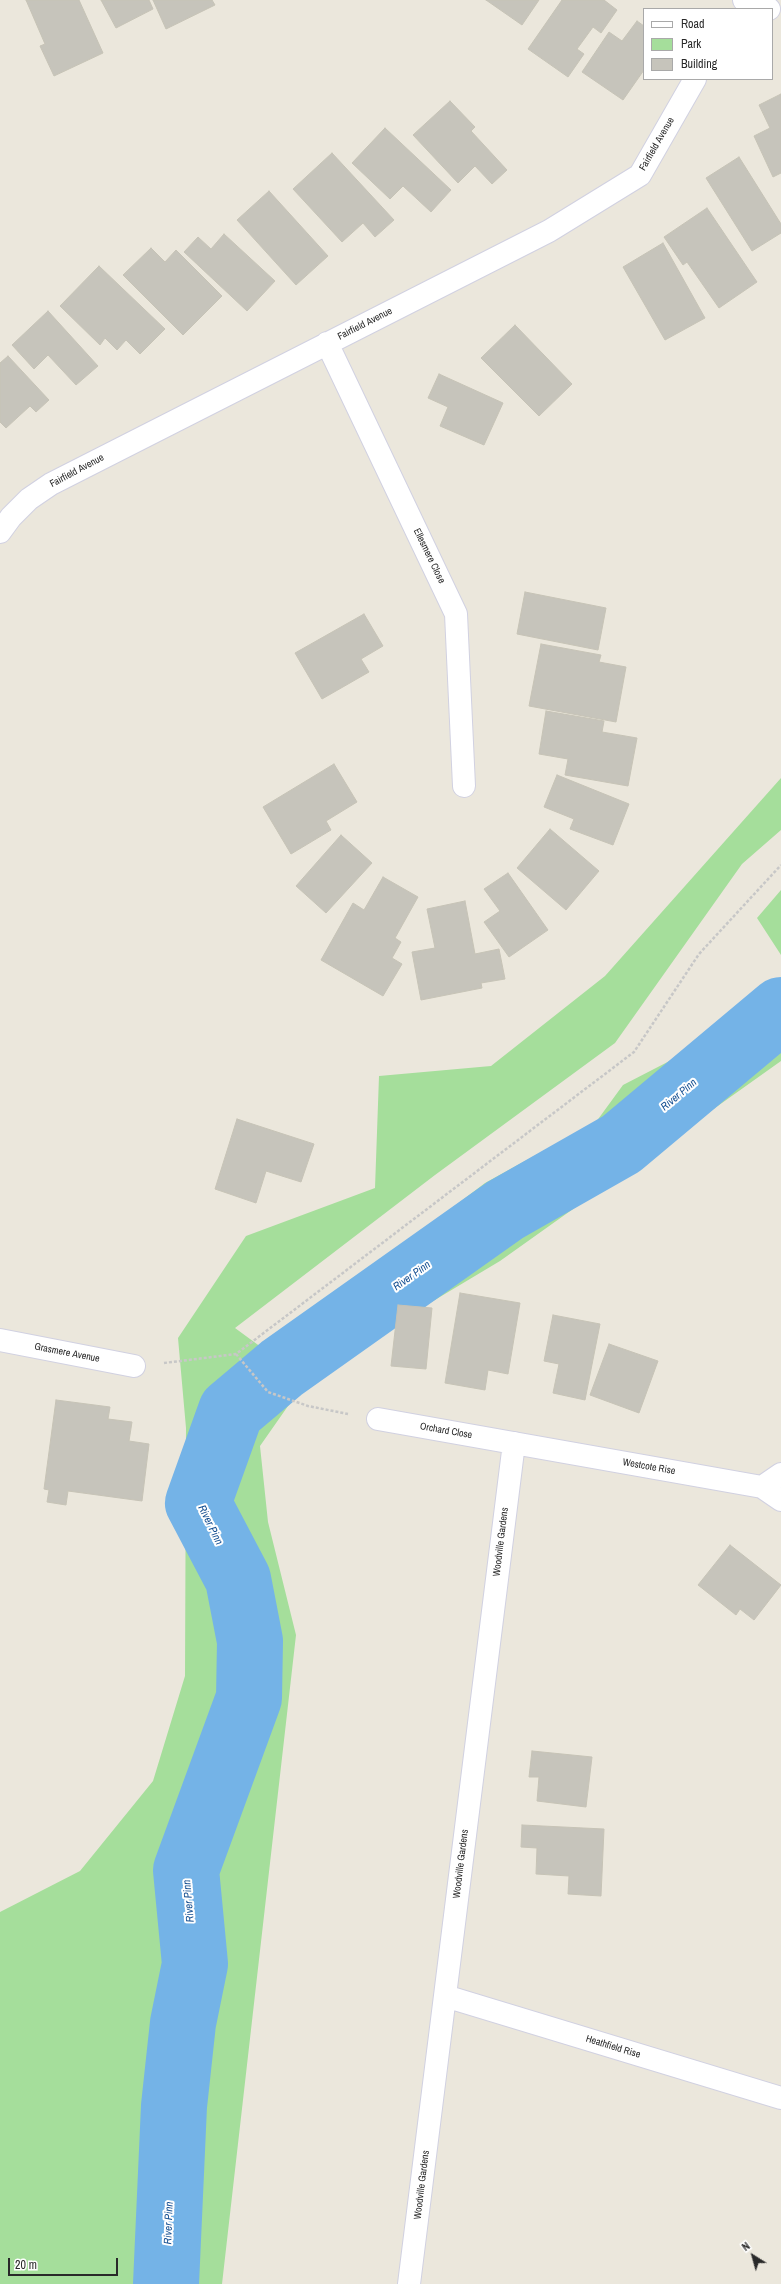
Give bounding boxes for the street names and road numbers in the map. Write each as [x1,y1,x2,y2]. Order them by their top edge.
street label: Fairfield Avenue [637,115,677,173]
street label: Fairfield Avenue [336,305,394,343]
street label: Fairfield Avenue [48,452,106,490]
street label: Ellesmere Close [411,527,447,585]
street label: Grasmere Avenue [33,1341,101,1365]
street label: Orchard Close [419,1421,473,1441]
street label: Westcote Rise [622,1456,676,1478]
street label: Woodville Gardens [491,1507,511,1577]
street label: Woodville Gardens [451,1829,471,1899]
street label: Heathfield Rise [584,2033,642,2061]
street label: Woodville Gardens [412,2150,432,2220]

